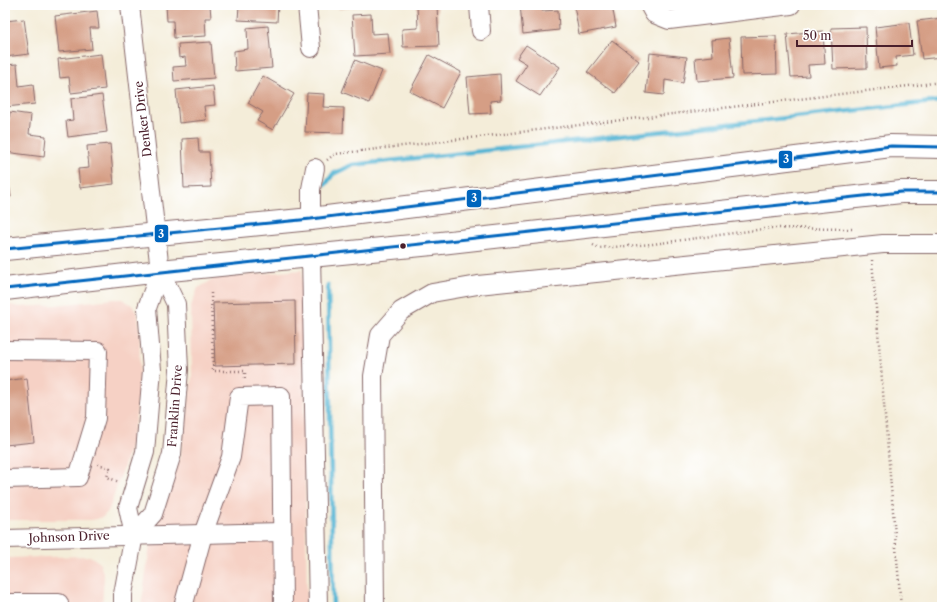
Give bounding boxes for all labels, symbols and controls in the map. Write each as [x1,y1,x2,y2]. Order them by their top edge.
scale bar [797,22,912,48]
text: 50 m [803,28,832,43]
street label: Denker Drive [130,80,155,158]
line badge: 3 [778,150,793,169]
text: 3 [783,152,789,166]
line badge: 3 [466,189,482,208]
text: 3 [471,191,477,205]
line badge: 3 [154,224,169,243]
text: 3 [158,227,164,241]
unlabelled marker [398,241,408,251]
street label: Franklin Drive [164,364,185,448]
street label: Johnson Drive [26,528,110,545]

